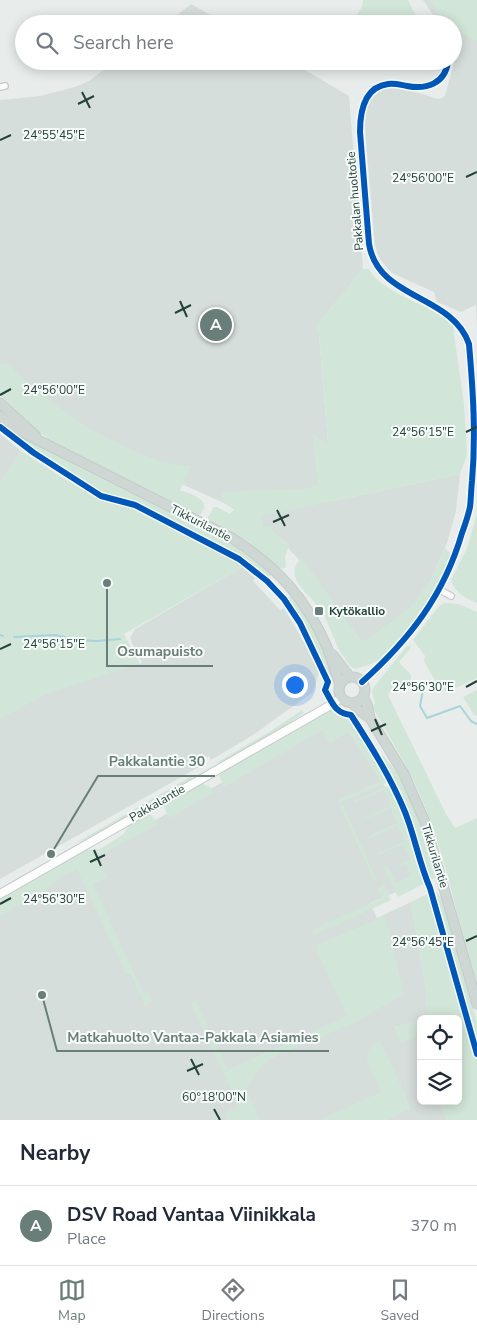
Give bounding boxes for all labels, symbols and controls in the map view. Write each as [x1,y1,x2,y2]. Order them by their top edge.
search box [15,15,462,70]
icon: search [33,29,61,57]
text: Search here [73,30,174,56]
text: 24°55'45"E [23,127,85,143]
street label: Pakkalan huoltotie [343,151,367,251]
text: 24°56'00"E [392,170,454,186]
pin: A [200,306,232,344]
text: 24°56'00"E [23,382,85,398]
text: 24°56'15"E [392,424,454,440]
street label: Tikkurilantie [168,501,234,545]
place label: Kytökallio [329,603,385,619]
marker: Kytökallio [313,605,325,617]
text: 24°56'15"E [23,636,85,652]
callout: Osumapuisto [107,637,213,666]
text: Osumapuisto [117,642,203,661]
your location [282,672,308,698]
text: 24°56'30"E [392,679,454,695]
callout: Pakkalantie 30 [98,747,215,776]
text: Pakkalantie 30 [109,752,205,771]
street label: Pakkalantie [126,781,188,825]
street label: Tikkurilantie [418,822,452,890]
text: 24°56'30"E [23,891,85,907]
text: 24°56'45"E [392,934,454,950]
map controls [417,1015,462,1105]
button: locate [417,1015,462,1060]
callout: Matkahuolto Vantaa-Pakkala Asiamies [57,1022,329,1051]
text: Matkahuolto Vantaa-Pakkala Asiamies [67,1028,319,1047]
button: layers [417,1060,462,1105]
text: 60°18'00"N [182,1089,246,1105]
text: Nearby [20,1139,90,1167]
text: DSV Road Vantaa Viinikkala [67,1202,316,1228]
text: A [30,1215,42,1237]
text: 370 m [410,1215,457,1237]
text: Place [67,1228,106,1250]
tab: Map [58,1276,86,1325]
tab: Directions [202,1276,265,1325]
tab: Saved [380,1276,419,1325]

